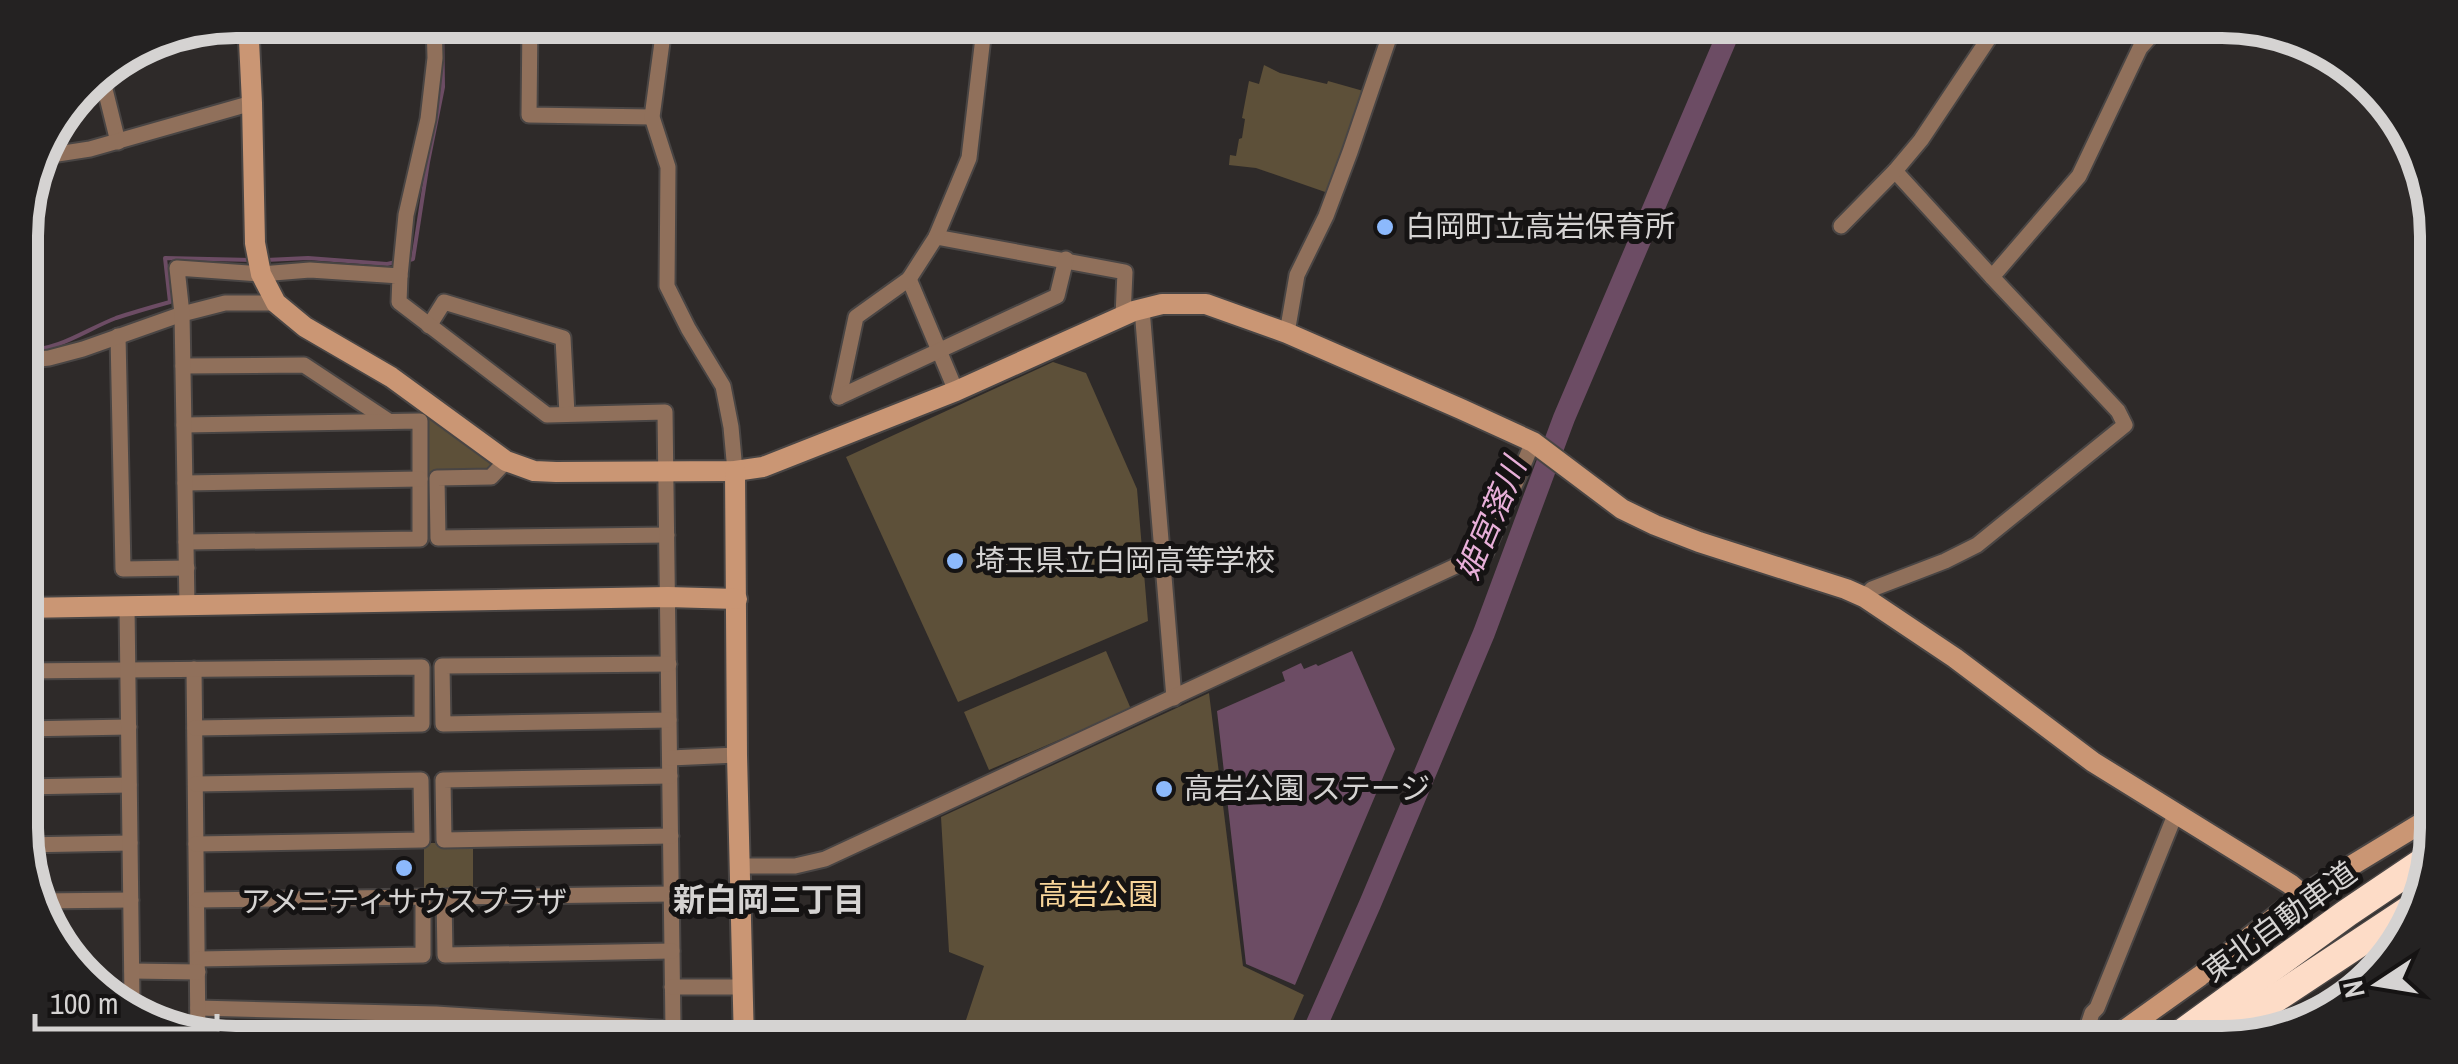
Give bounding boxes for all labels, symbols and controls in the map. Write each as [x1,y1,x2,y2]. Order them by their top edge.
place label: 白岡町立高岩保育所 [1405,206,1675,246]
marker: 白岡町立高岩保育所 [1374,216,1396,238]
water label: 姫宮落川 [1446,449,1537,586]
place label: 埼玉県立白岡高等学校 [975,540,1275,580]
marker: 埼玉県立白岡高等学校 [944,550,966,572]
place label: 高岩公園 ステージ [1184,768,1430,808]
marker: 高岩公園 ステージ [1153,778,1175,800]
street label: 東北自動車道 [2195,852,2364,990]
marker: アメニティサウスプラザ [393,857,415,879]
park label: 高岩公園 [1038,874,1158,914]
district label: 新白岡三丁目 [673,878,865,921]
place label: アメニティサウスプラザ [241,881,567,921]
north arrow [2328,934,2428,1034]
scale bar [35,969,218,1031]
text: N [2333,977,2374,1001]
text: 100 m [50,983,118,1023]

